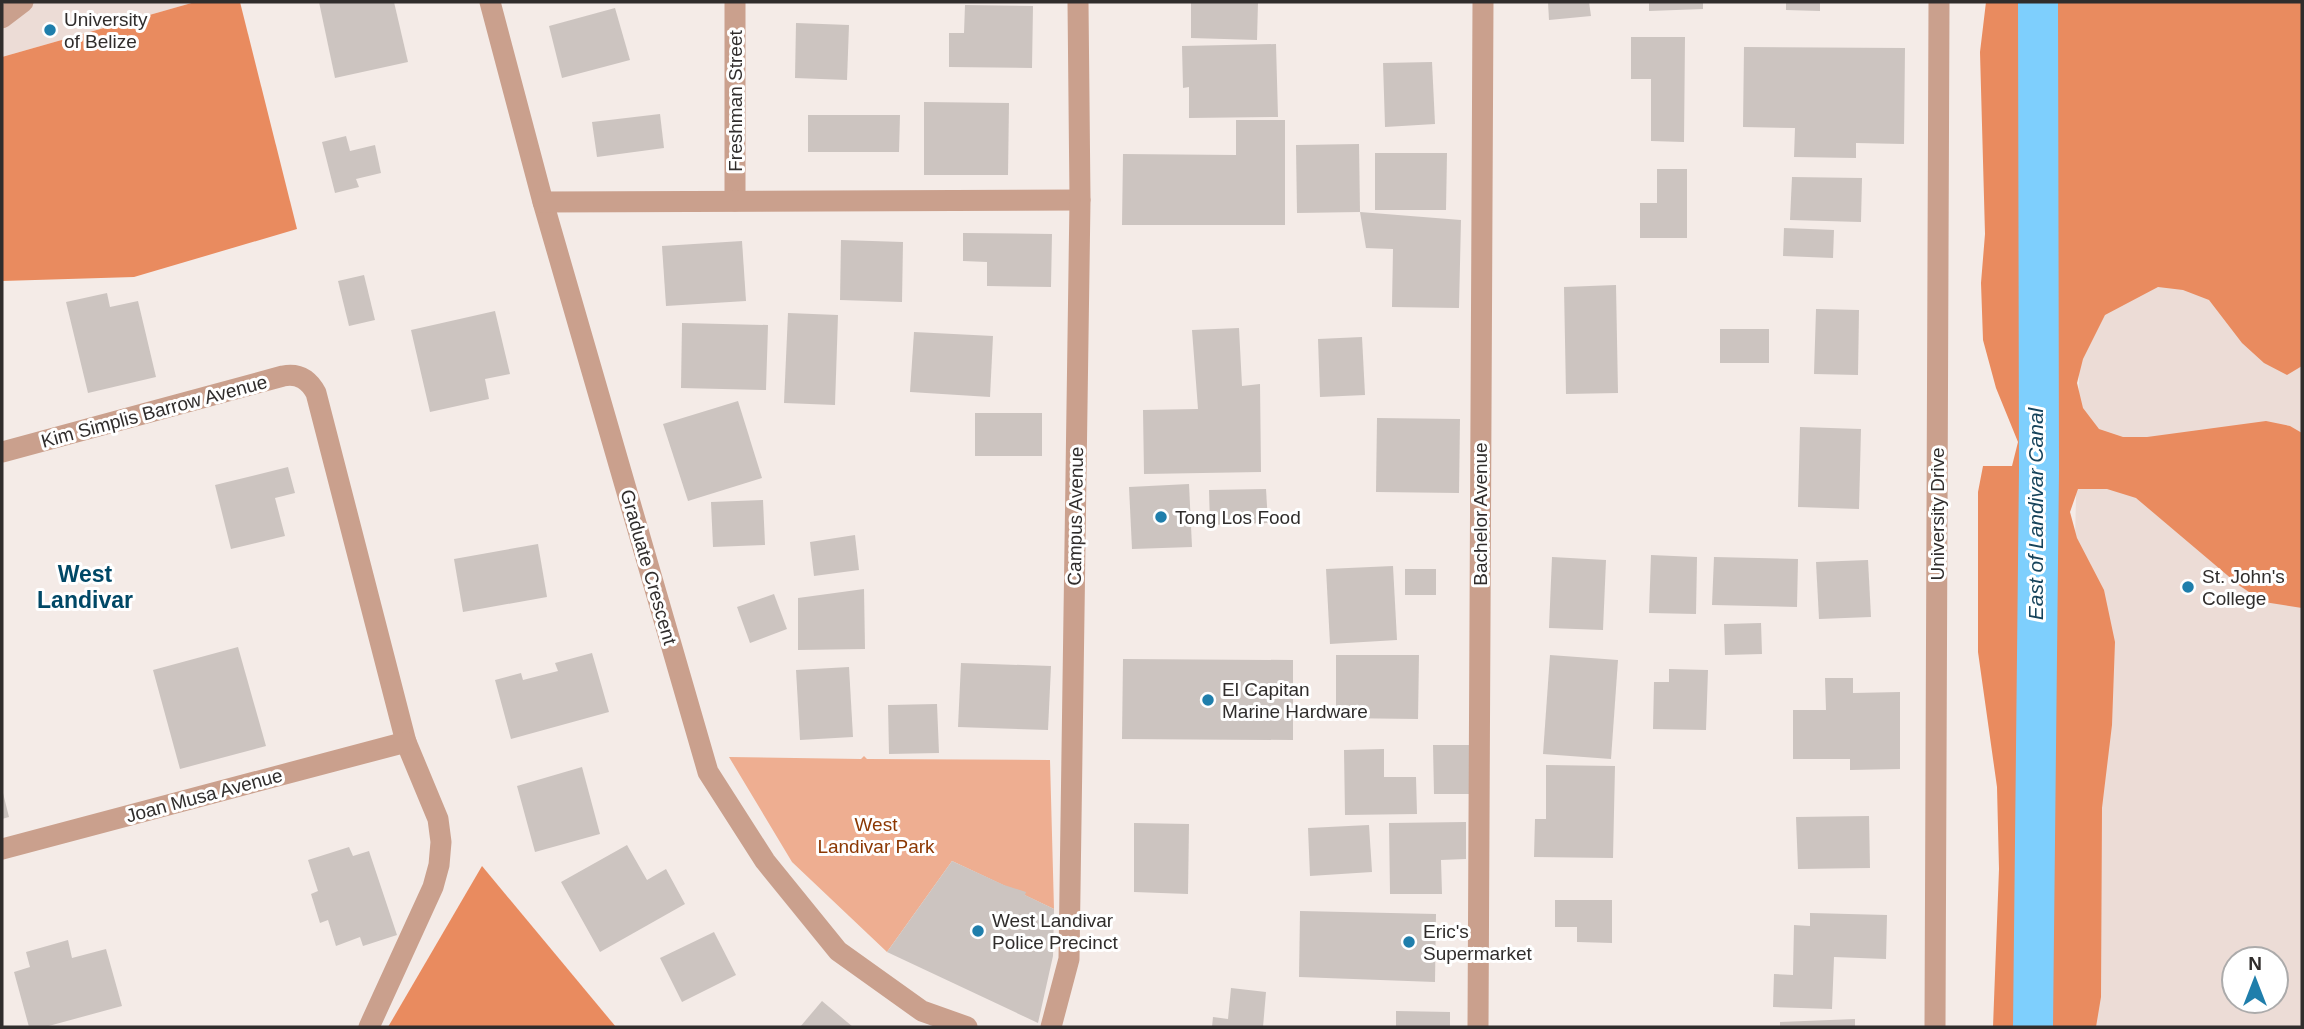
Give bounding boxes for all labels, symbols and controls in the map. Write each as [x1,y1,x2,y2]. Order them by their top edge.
place label: University of Belize [64,9,148,52]
marker: University of Belize [42,22,58,38]
street label: Freshman Street [725,30,746,172]
street label: Kim Simplis Barrow Avenue [39,371,269,452]
water label: East of Landivar Canal [2024,406,2047,620]
street label: Bachelor Avenue [1470,442,1491,586]
street label: Campus Avenue [1064,446,1087,586]
street label: University Drive [1927,447,1948,581]
street label: Graduate Crescent [616,487,681,648]
place label: Tong Los Food [1175,507,1301,528]
marker: Tong Los Food [1153,509,1169,525]
district label: West Landivar [37,561,133,613]
place label: St. John's College [2202,566,2285,609]
marker: St. John's College [2180,579,2196,595]
place label: El Capitan Marine Hardware [1222,679,1368,722]
marker: El Capitan Marine Hardware [1200,692,1216,708]
street label: Joan Musa Avenue [124,764,285,826]
park label: West Landivar Park [817,814,935,857]
place label: West Landivar Police Precinct [992,910,1118,953]
place label: Eric's Supermarket [1423,921,1532,964]
marker: West Landivar Police Precinct [970,923,986,939]
marker: Eric's Supermarket [1401,934,1417,950]
north arrow [2220,945,2290,1015]
text: N [2248,953,2262,974]

